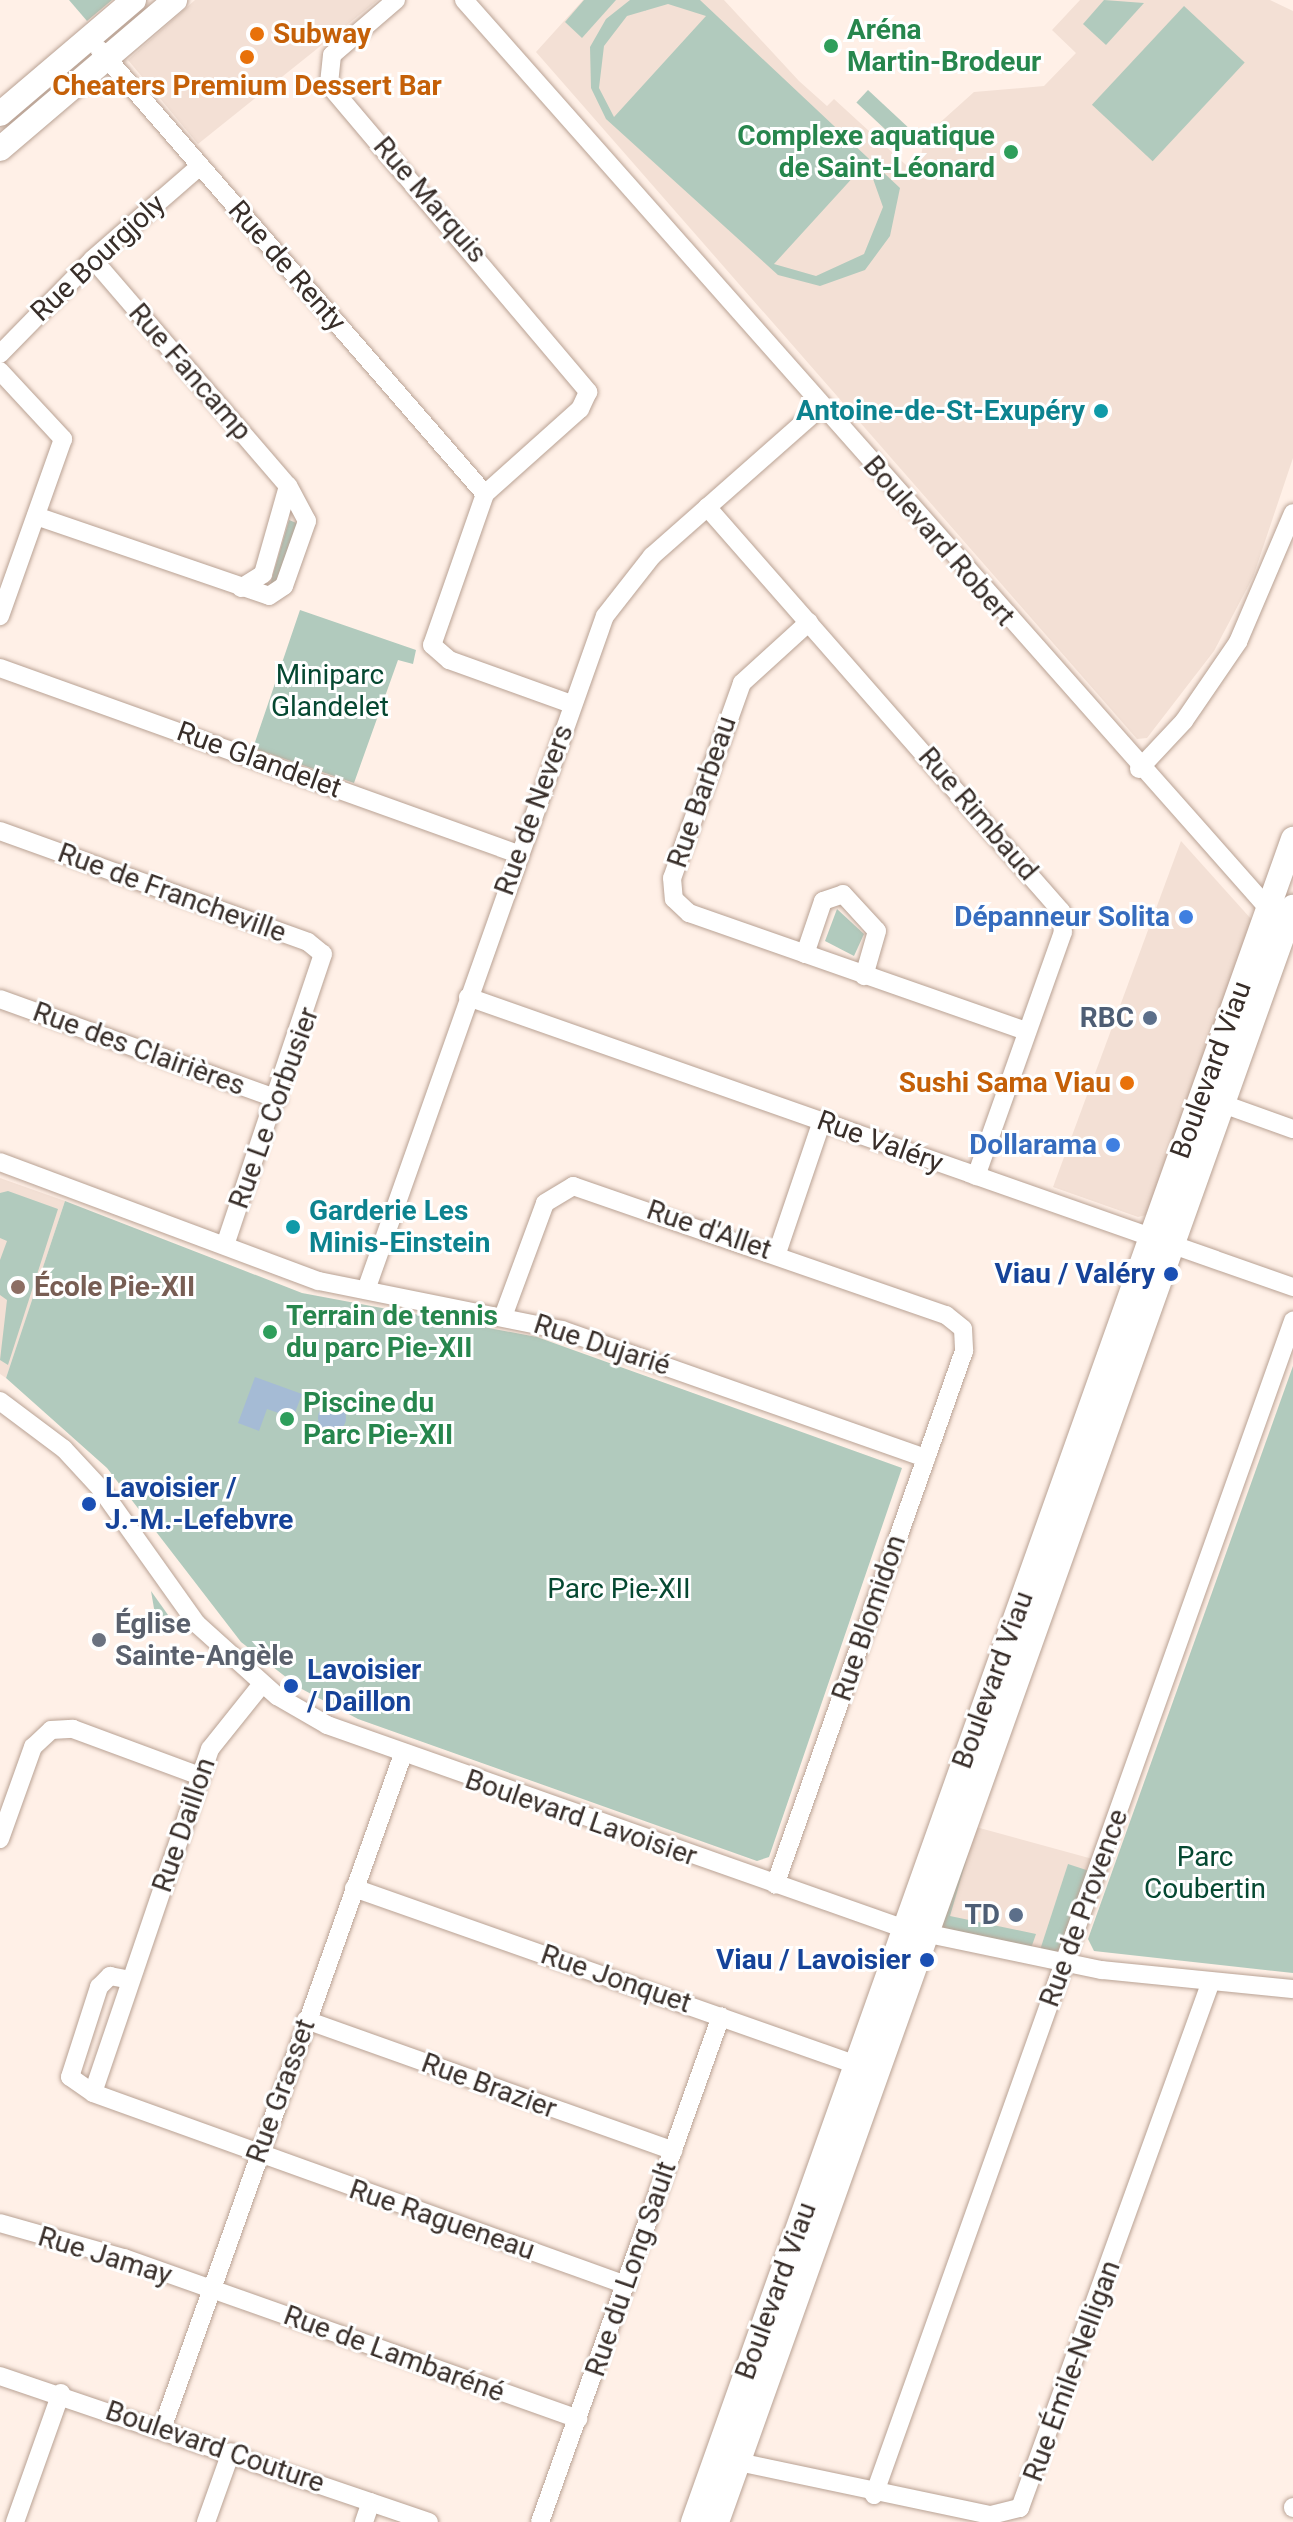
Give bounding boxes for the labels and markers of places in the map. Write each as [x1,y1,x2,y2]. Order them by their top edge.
place label: Aréna Martin-Brodeur [847,13,1041,79]
place label: Subway [273,17,371,51]
marker: Subway [248,25,266,43]
marker: Aréna Martin-Brodeur [822,37,840,55]
marker: Cheaters Premium Dessert Bar [238,48,256,66]
place label: Cheaters Premium Dessert Bar [52,69,442,103]
place label: Complexe aquatique de Saint-Léonard [737,119,995,185]
marker: Complexe aquatique de Saint-Léonard [1002,143,1020,161]
place label: Antoine-de-St-Exupéry [796,394,1085,428]
marker: Antoine-de-St-Exupéry [1092,402,1110,420]
place label: Dépanneur Solita [954,900,1170,934]
marker: Dépanneur Solita [1177,908,1195,926]
place label: RBC [1080,1001,1134,1035]
marker: RBC [1141,1009,1159,1027]
place label: Sushi Sama Viau [899,1066,1111,1100]
marker: Sushi Sama Viau [1118,1074,1136,1092]
place label: Dollarama [969,1128,1097,1162]
marker: Dollarama [1104,1136,1122,1154]
place label: Garderie Les Minis-Einstein [309,1194,490,1260]
marker: Garderie Les Minis-Einstein [284,1218,302,1236]
place label: Viau / Valéry [995,1257,1155,1291]
marker: Viau / Valéry [1162,1265,1180,1283]
place label: École Pie-XII [34,1270,195,1304]
marker: École Pie-XII [9,1278,27,1296]
place label: Terrain de tennis du parc Pie-XII [286,1299,498,1365]
marker: Terrain de tennis du parc Pie-XII [261,1323,279,1341]
place label: Piscine du Parc Pie-XII [303,1386,453,1452]
marker: Piscine du Parc Pie-XII [278,1410,296,1428]
place label: Lavoisier / J.-M.-Lefebvre [105,1471,293,1537]
marker: Lavoisier / J.-M.-Lefebvre [80,1495,98,1513]
place label: Église Sainte-Angèle [115,1607,294,1673]
marker: Église Sainte-Angèle [90,1631,108,1649]
place label: Lavoisier / Daillon [307,1653,421,1719]
marker: Lavoisier / Daillon [282,1677,300,1695]
place label: TD [964,1898,1000,1932]
marker: TD [1007,1906,1025,1924]
place label: Viau / Lavoisier [716,1943,911,1977]
marker: Viau / Lavoisier [918,1951,936,1969]

